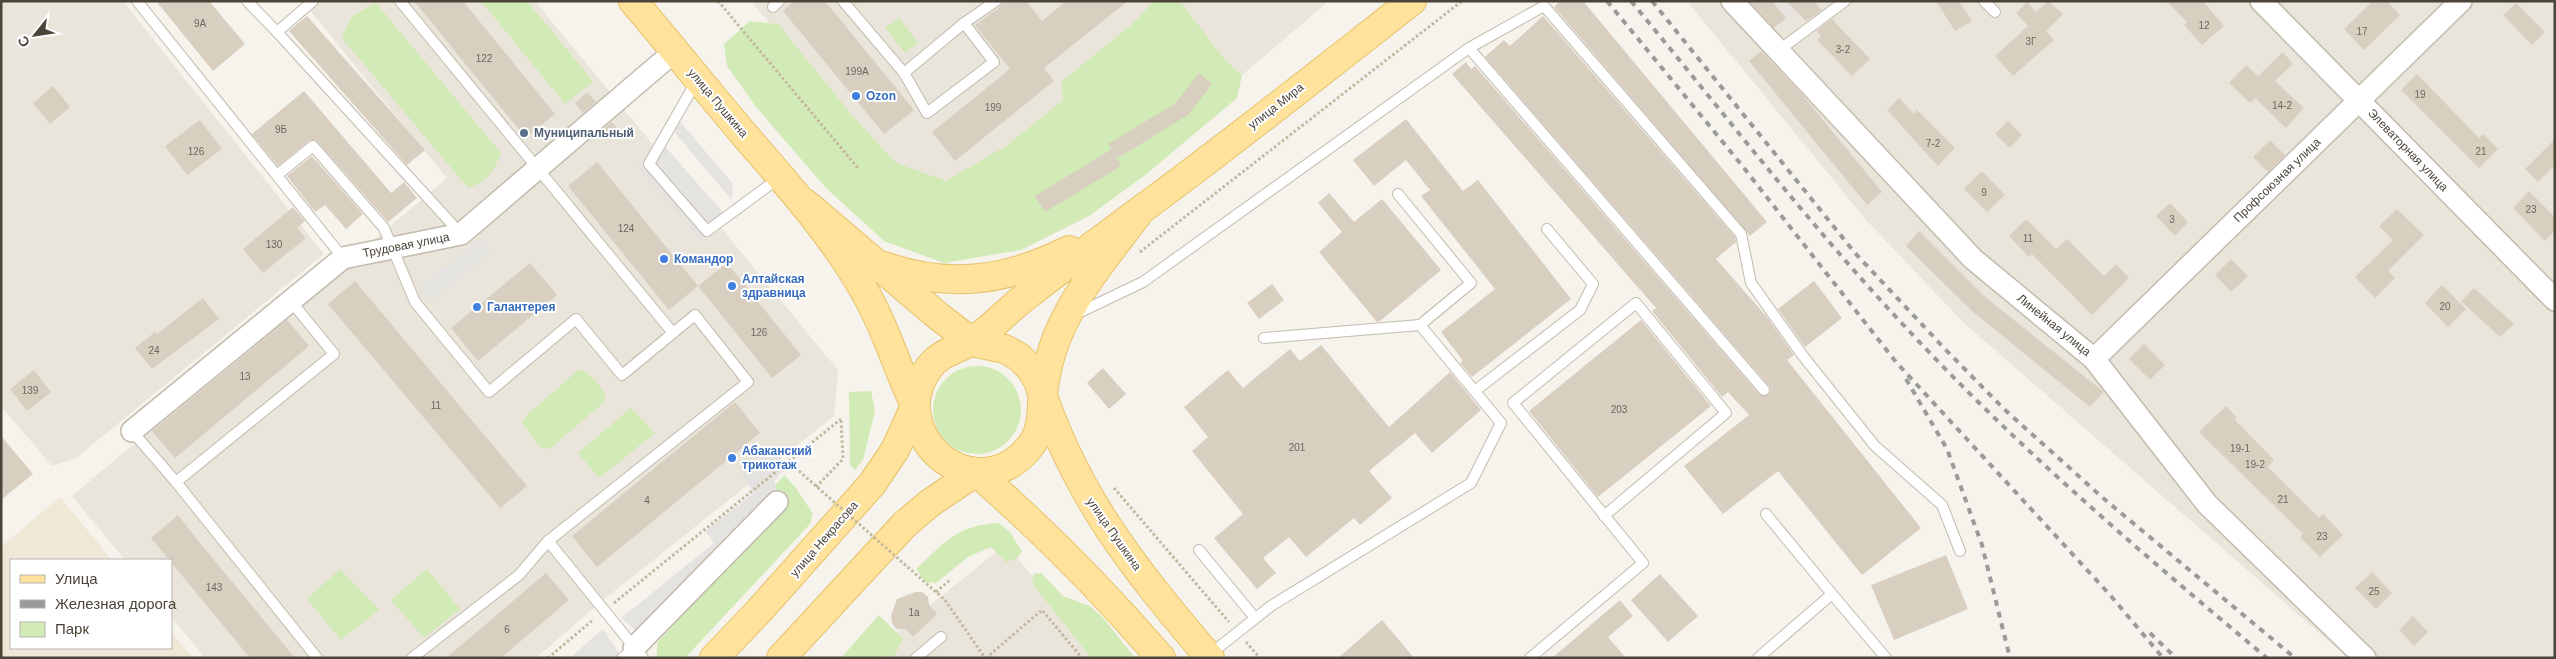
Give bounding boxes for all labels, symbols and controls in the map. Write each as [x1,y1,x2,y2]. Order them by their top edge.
north arrow [10,10,60,60]
house number: 9А [194,18,206,29]
house number: 12 [2198,20,2210,31]
house number: 17 [2356,26,2368,37]
text: С [14,33,33,50]
house number: 3Г [2026,36,2037,47]
house number: 3-2 [1836,44,1851,55]
house number: 122 [476,53,493,64]
street label: улица Пушкина [685,66,751,141]
house number: 199А [845,66,869,77]
street label: улица Мира [1246,80,1307,132]
place label: Ozon [866,89,896,103]
house number: 19 [2414,89,2426,100]
marker: Ozon [850,90,862,102]
house number: 14-2 [2272,100,2292,111]
house number: 199 [985,102,1002,113]
street label: Элеваторная улица [2365,106,2451,194]
house number: 9Б [275,124,287,135]
place label: Муниципальный [534,126,634,140]
marker: Муниципальный [518,127,530,139]
street label: Профсоюзная улица [2231,135,2324,225]
house number: 7-2 [1926,138,1941,149]
house number: 126 [188,146,205,157]
house number: 21 [2475,146,2487,157]
house number: 9 [1981,187,1987,198]
house number: 23 [2525,204,2537,215]
house number: 3 [2169,214,2175,225]
house number: 124 [618,223,635,234]
street label: Трудовая улица [361,230,451,260]
house number: 11 [2023,233,2034,244]
house number: 130 [266,239,283,250]
place label: Командор [674,252,733,266]
marker: Командор [658,253,670,265]
place label: Алтайская здравница [742,272,806,300]
marker: Алтайская здравница [726,280,738,292]
street label: Линейная улица [2014,291,2094,359]
place label: Галантерея [487,300,555,314]
marker: Галантерея [471,301,483,313]
house number: 20 [2439,301,2451,312]
house number: 126 [751,327,768,338]
house number: 24 [148,345,160,356]
house number: 13 [239,371,251,382]
house number: 139 [22,385,39,396]
house number: 11 [431,400,442,411]
house number: 203 [1611,404,1628,415]
house number: 201 [1289,442,1306,453]
house number: 19-1 [2230,443,2250,454]
place label: Абаканский трикотаж [742,444,812,472]
marker: Абаканский трикотаж [726,452,738,464]
house number: 19-2 [2245,459,2265,470]
house number: 21 [2277,494,2289,505]
house number: 4 [644,495,650,506]
street label: улица Пушкина [1084,495,1145,573]
street label: улица Некрасова [787,498,861,580]
house number: 23 [2316,531,2328,542]
legend [10,559,172,649]
text: Улица [55,570,98,587]
house number: 143 [206,582,223,593]
house number: 25 [2368,586,2380,597]
text: Железная дорога [55,595,177,612]
house number: 1а [908,607,920,618]
text: Парк [55,620,89,637]
house number: 6 [504,624,510,635]

